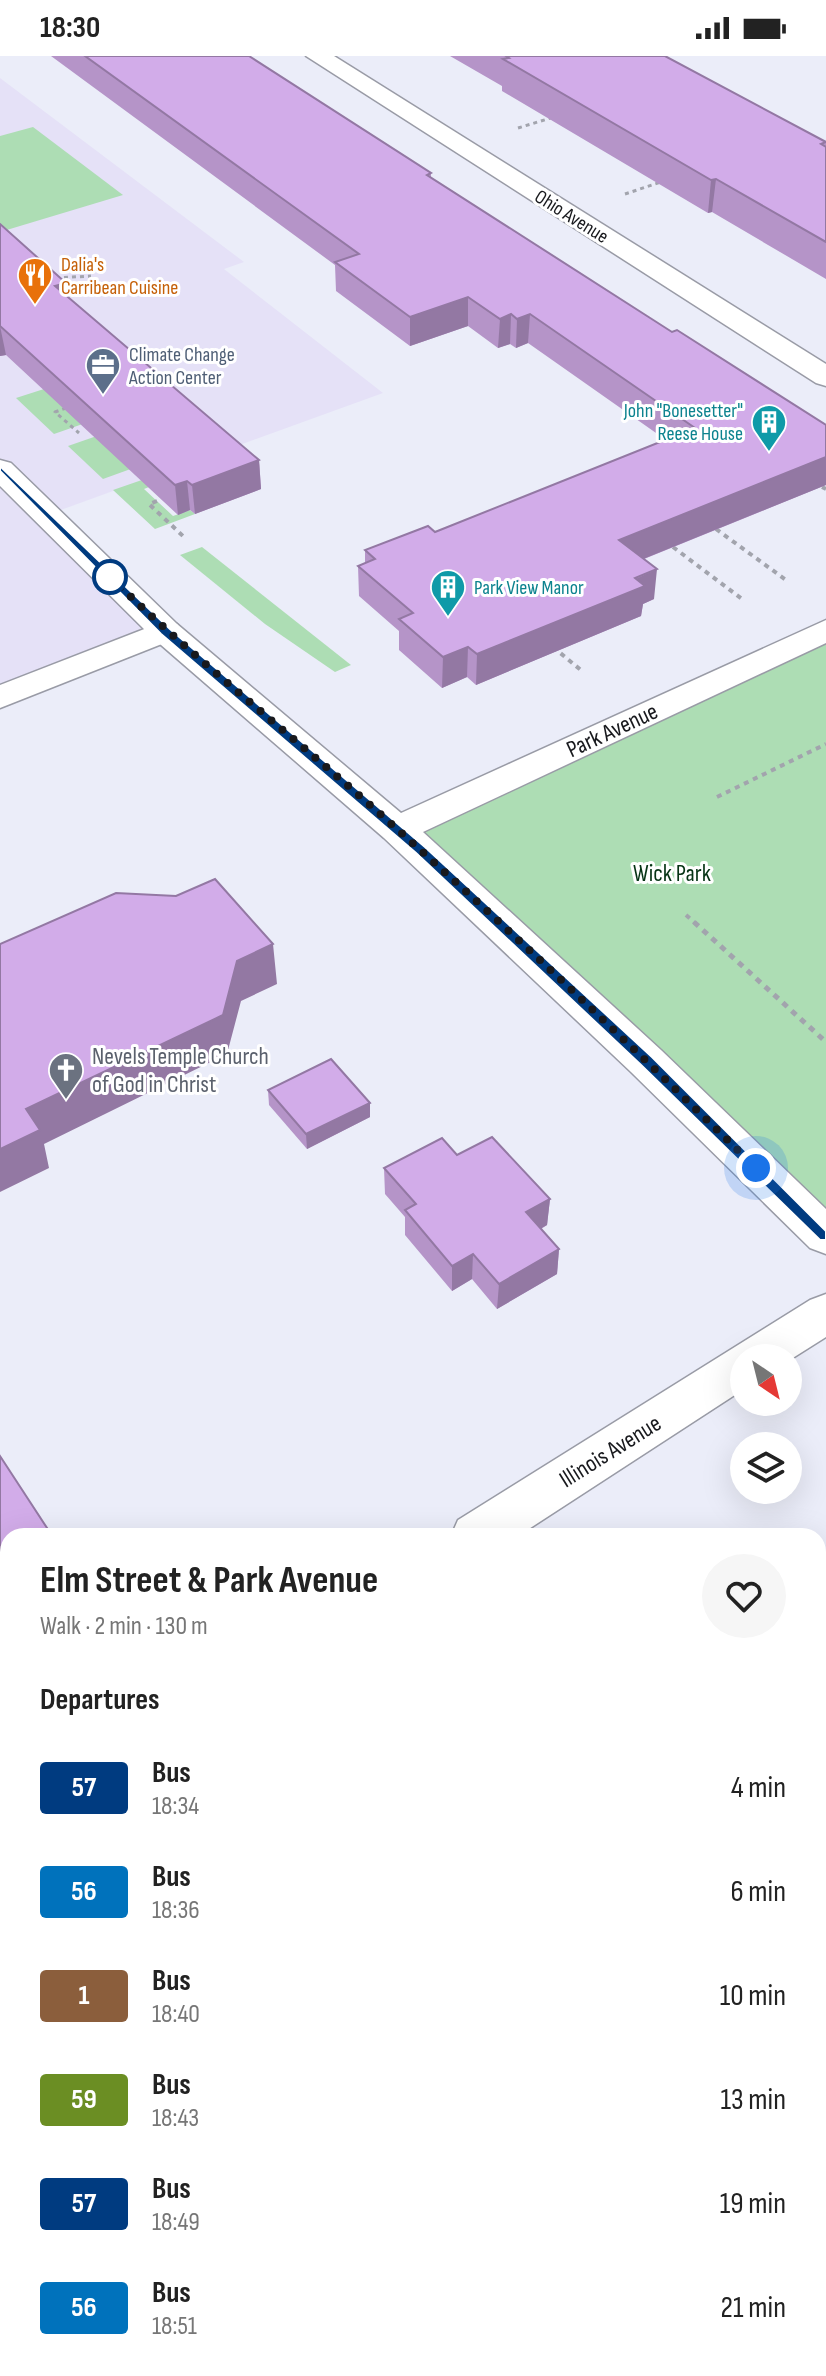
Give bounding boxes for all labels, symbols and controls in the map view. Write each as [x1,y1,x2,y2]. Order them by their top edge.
text: 18:30 [40,10,100,46]
street label: Ohio Avenue [530,185,613,249]
place label: Dalia's Carribean Cuisine [61,253,178,300]
restaurant icon: Dalia's Carribean Cuisine [16,256,54,306]
place label: Climate Change Action Center [128,343,235,390]
office icon: Climate Change Action Center [84,346,122,396]
place label: John "Bonesetter" Reese House [623,399,743,446]
building icon: John "Bonesetter" Reese House [750,403,788,453]
unlabelled marker [93,560,127,594]
building icon: Park View Manor [429,568,467,618]
place label: Park View Manor [474,576,584,600]
street label: Park Avenue [562,697,663,764]
park label: Wick Park [633,859,711,888]
place label: Nevels Temple Church of God in Christ [92,1042,269,1099]
church icon: Nevels Temple Church of God in Christ [47,1051,85,1101]
your location [736,1148,776,1188]
north arrow [730,1344,802,1416]
map controls [730,1344,802,1504]
street label: Illinois Avenue [554,1409,667,1494]
button: layers [730,1432,802,1504]
button: heart [702,1554,786,1638]
text: Elm Street & Park Avenue [40,1558,378,1603]
text: Walk · 2 min · 130 m [40,1611,208,1642]
text: Departures [40,1682,160,1718]
text: Bus [152,1755,191,1791]
text: 4 min [731,1770,786,1806]
text: 57 [72,1771,96,1804]
text: 18:34 [152,1791,199,1822]
text: Bus [152,1859,191,1895]
text: 6 min [730,1874,786,1910]
text: 56 [71,1875,97,1908]
text: 18:36 [152,1895,200,1926]
text: Bus [152,1963,191,1999]
text: 10 min [720,1978,786,2014]
text: 1 [79,1979,89,2012]
text: 18:40 [152,1999,200,2030]
text: Bus [152,2067,191,2103]
text: 13 min [720,2082,786,2118]
text: 59 [71,2083,97,2116]
text: 18:43 [152,2103,199,2134]
text: Bus [152,2171,191,2207]
text: 19 min [720,2186,786,2222]
text: 57 [72,2187,96,2220]
text: 18:49 [152,2207,200,2238]
text: Bus [152,2275,191,2311]
text: 21 min [721,2290,786,2326]
text: 56 [71,2291,97,2324]
text: 18:51 [152,2311,197,2342]

